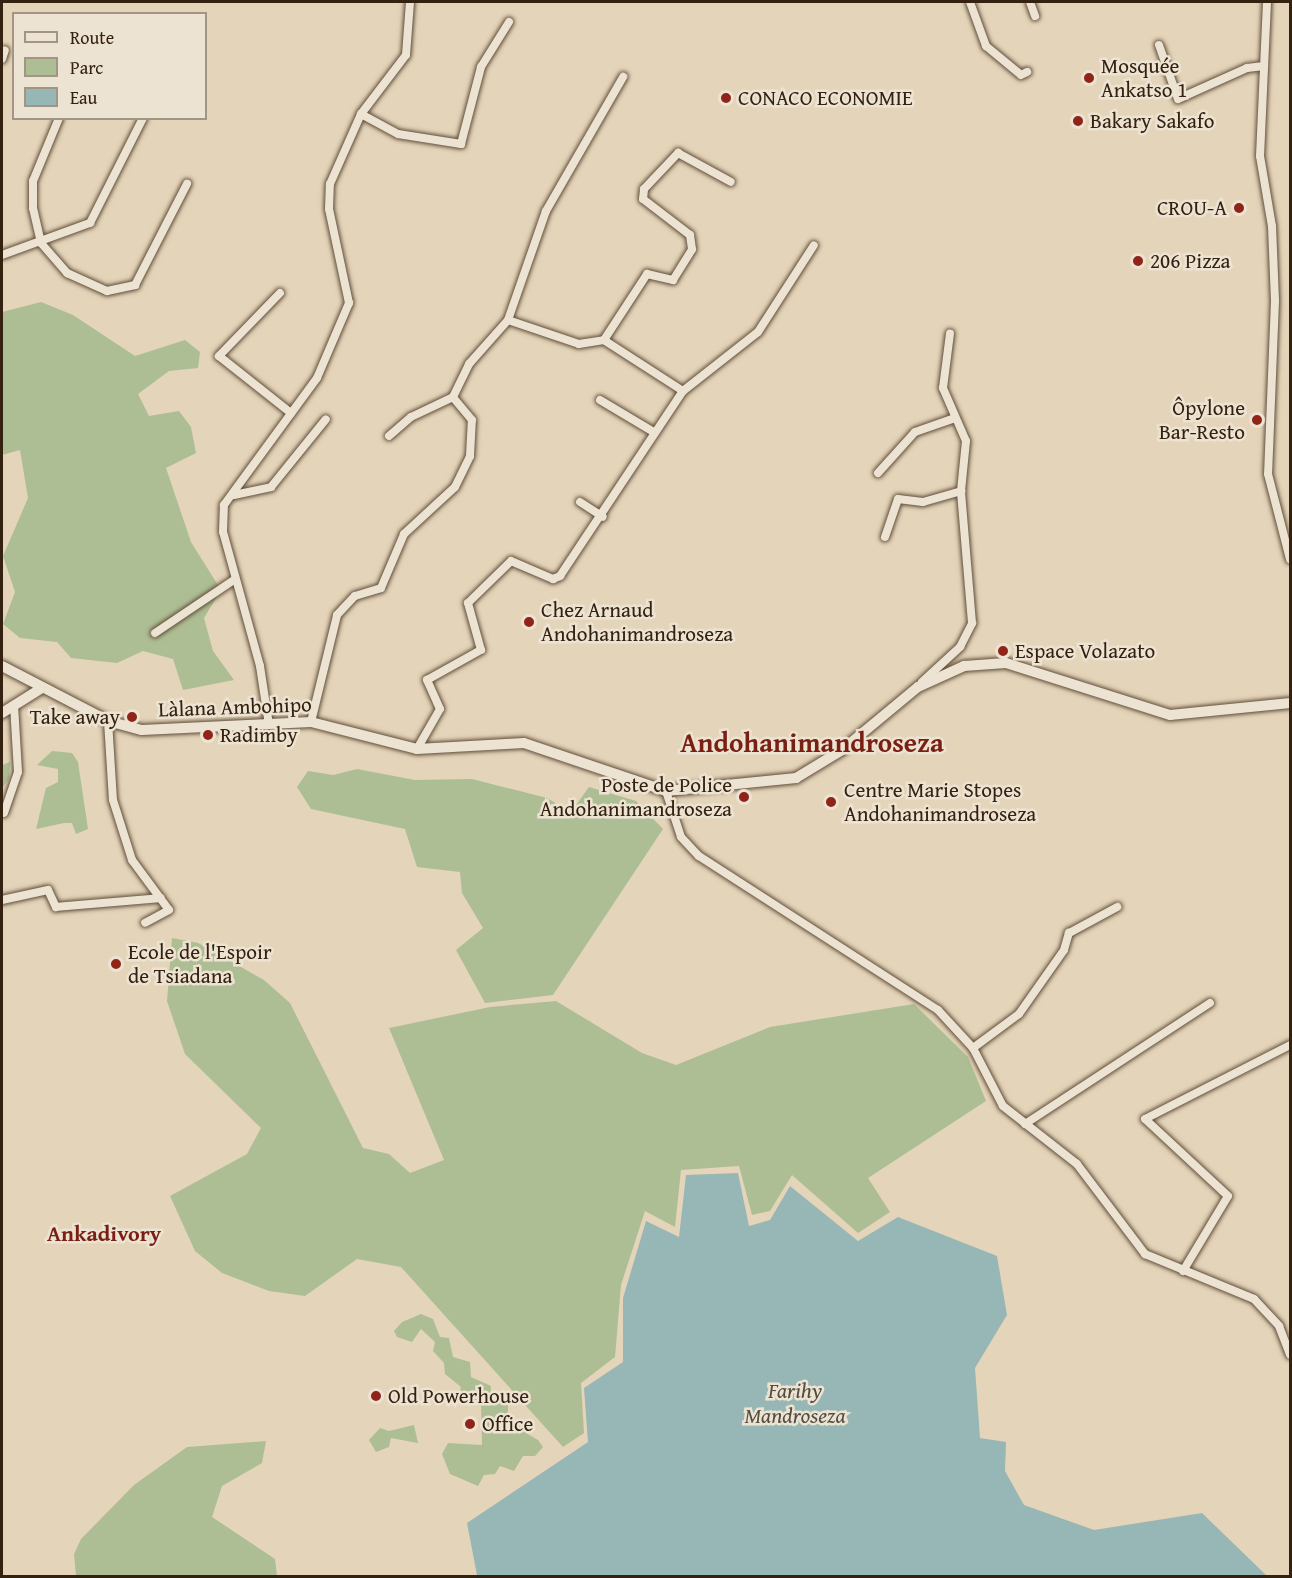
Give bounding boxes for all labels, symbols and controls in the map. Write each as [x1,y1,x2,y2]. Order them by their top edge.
legend [12,12,207,120]
text: Route [70,24,114,51]
place label: Mosquée Ankatso 1 [1101,53,1187,103]
text: Parc [70,54,103,81]
marker: Mosquée Ankatso 1 [1082,71,1096,85]
text: Eau [70,84,97,111]
place label: CONACO ECONOMIE [738,85,913,111]
marker: CONACO ECONOMIE [719,91,733,105]
place label: Bakary Sakafo [1090,108,1214,134]
marker: Bakary Sakafo [1071,114,1085,128]
place label: CROU-A [1157,195,1227,221]
marker: CROU-A [1232,201,1246,215]
place label: 206 Pizza [1150,248,1230,274]
marker: 206 Pizza [1131,254,1145,268]
place label: Ôpylone Bar-Resto [1159,395,1245,445]
marker: Ôpylone Bar-Resto [1250,413,1264,427]
place label: Chez Arnaud Andohanimandroseza [541,597,733,647]
marker: Chez Arnaud Andohanimandroseza [522,615,536,629]
place label: Espace Volazato [1015,638,1155,664]
marker: Espace Volazato [996,644,1010,658]
street label: Làlana Ambohipo [158,692,312,722]
place label: Take away [30,704,120,730]
marker: Take away [125,710,139,724]
place label: Radimby [220,722,298,748]
district label: Andohanimandroseza [680,727,944,759]
marker: Radimby [201,728,215,742]
place label: Poste de Police Andohanimandroseza [540,772,732,822]
place label: Centre Marie Stopes Andohanimandroseza [844,777,1036,827]
marker: Poste de Police Andohanimandroseza [737,790,751,804]
marker: Centre Marie Stopes Andohanimandroseza [822,793,840,811]
place label: Ecole de l'Espoir de Tsiadana [128,939,272,989]
marker: Ecole de l'Espoir de Tsiadana [109,957,123,971]
district label: Ankadivory [47,1221,161,1247]
water label: Farihy Mandroseza [744,1377,846,1428]
place label: Old Powerhouse [388,1383,529,1409]
marker: Old Powerhouse [369,1389,383,1403]
place label: Office [482,1411,533,1437]
marker: Office [463,1417,477,1431]

